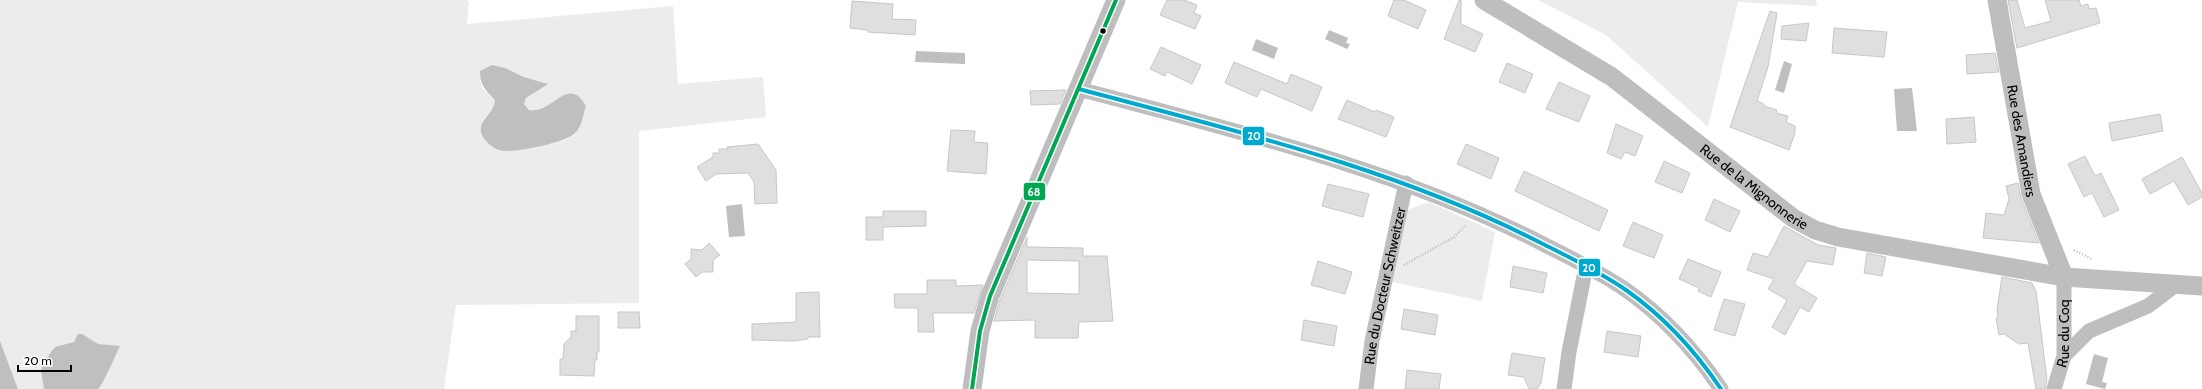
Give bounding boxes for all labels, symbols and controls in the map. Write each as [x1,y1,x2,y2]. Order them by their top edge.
unlabelled marker [1098,26,1108,36]
street label: Rue des Amandiers [2003,83,2040,198]
line badge: 20 [1242,126,1265,146]
text: 20 [1247,129,1261,143]
street label: Rue de la Mignonnerie [1696,140,1811,234]
line badge: 68 [1023,182,1046,201]
text: 68 [1028,185,1041,199]
street label: Rue du Docteur Schweitzer [1360,205,1410,365]
line badge: 20 [1578,258,1601,277]
text: 20 [1582,261,1596,275]
street label: Rue du Coq [2052,299,2073,370]
scale bar [18,347,71,373]
text: 20 m [24,353,52,368]

